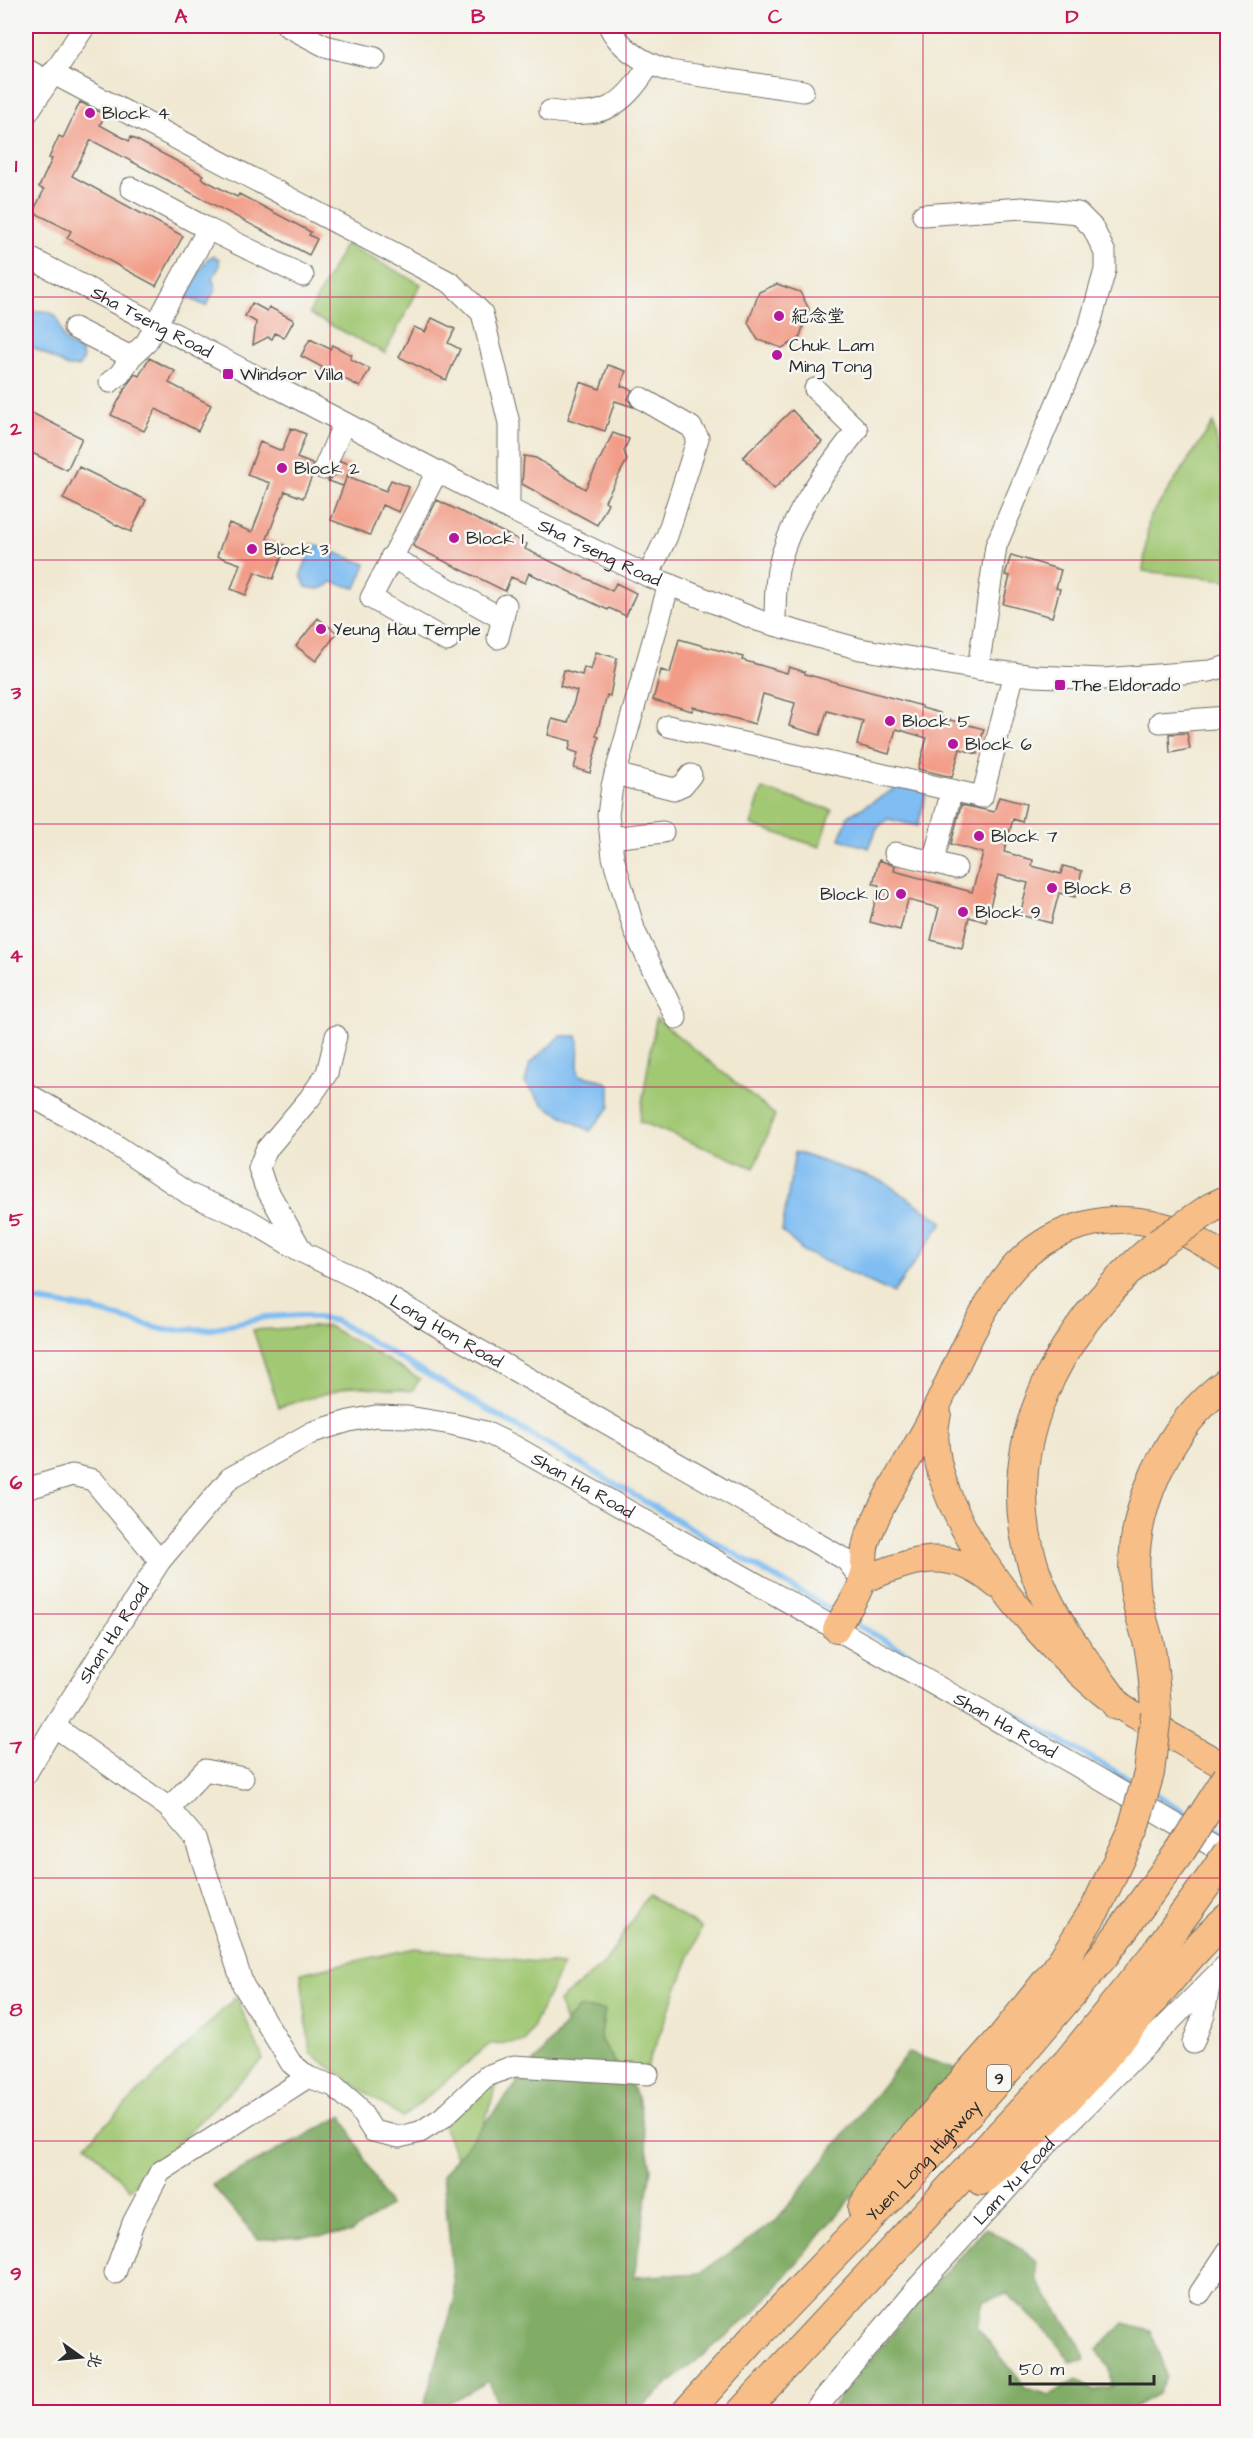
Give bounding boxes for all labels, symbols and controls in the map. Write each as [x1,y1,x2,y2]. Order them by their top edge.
text: A [175,3,188,31]
text: B [471,3,486,31]
text: C [768,3,783,31]
text: D [1066,3,1079,31]
place label: Block 4 [102,101,170,126]
marker: Block 4 [83,106,97,120]
text: 1 [15,152,18,180]
street label: Sha Tseng Road [87,280,217,364]
place label: 紀念堂 [791,304,845,329]
marker: 紀念堂 [772,309,786,323]
place label: Chuk Lam Ming Tong [789,333,874,380]
marker: Chuk Lam Ming Tong [770,348,784,362]
place label: Windsor Villa [240,362,343,387]
marker: Windsor Villa [221,367,235,381]
text: 2 [9,415,22,443]
place label: Block 2 [294,456,360,481]
marker: Block 2 [275,461,289,475]
street label: Sha Tseng Road [534,513,665,593]
place label: Block 1 [466,526,524,551]
marker: Block 1 [447,531,461,545]
place label: Block 3 [264,537,329,562]
marker: Block 3 [245,542,259,556]
place label: Yeung Hau Temple [333,617,481,643]
marker: Yeung Hau Temple [314,622,328,636]
place label: The Eldorado [1072,673,1180,698]
marker: The Eldorado [1053,678,1067,692]
text: 3 [10,679,22,707]
place label: Block 5 [902,709,970,734]
marker: Block 5 [883,714,897,728]
place label: Block 6 [965,732,1032,757]
marker: Block 6 [946,737,960,751]
place label: Block 7 [991,824,1057,849]
marker: Block 7 [972,829,986,843]
place label: Block 8 [1064,876,1131,901]
marker: Block 8 [1045,881,1059,895]
place label: Block 10 [820,882,889,907]
marker: Block 10 [894,887,908,901]
place label: Block 9 [975,900,1041,925]
marker: Block 9 [956,905,970,919]
text: 4 [9,942,23,970]
text: 5 [9,1206,24,1234]
street label: Long Hon Road [385,1289,507,1374]
street label: Shan Ha Road [526,1446,638,1525]
text: 6 [10,1469,23,1497]
street label: Shan Ha Road [73,1578,156,1688]
street label: Shan Ha Road [949,1686,1061,1765]
text: 7 [9,1733,23,1761]
text: 8 [10,1996,23,2024]
road number: 9 [987,2065,1011,2091]
street label: Yuen Long Highway [860,2094,987,2227]
street label: Lam Yu Road [968,2132,1060,2231]
text: 9 [10,2260,22,2288]
north arrow [51,2327,111,2387]
scale bar [1010,2348,1154,2386]
text: 北 [82,2350,107,2371]
text: 50 m [1019,2357,1064,2382]

